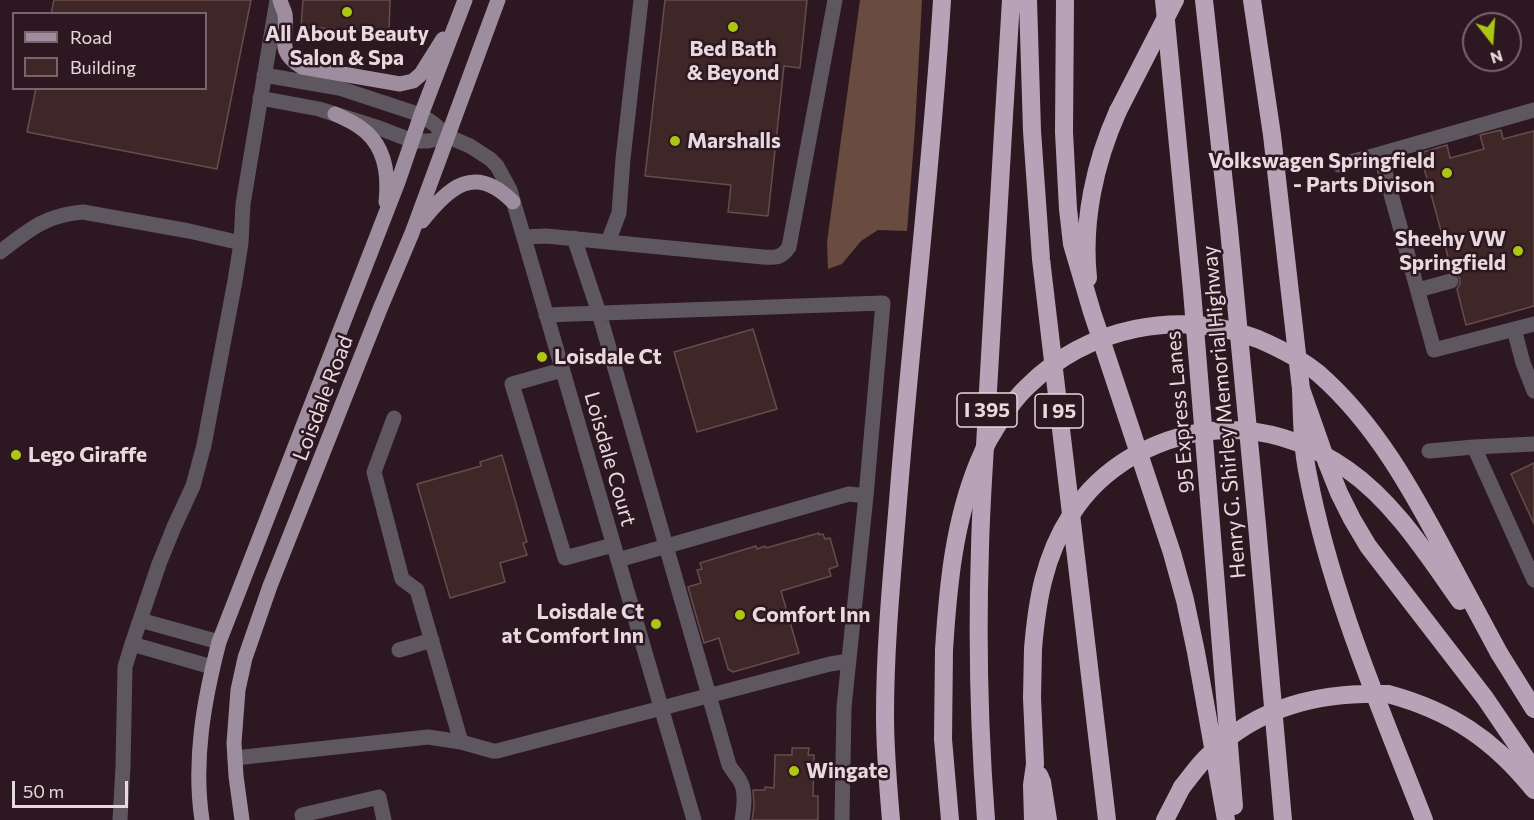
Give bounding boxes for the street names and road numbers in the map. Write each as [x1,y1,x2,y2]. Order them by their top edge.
street label: Henry G. Shirley Memorial Highway [1197,244,1251,580]
street label: 95 Express Lanes [1160,330,1200,494]
street label: Loisdale Road [288,332,358,464]
street label: Loisdale Court [579,389,641,529]
road number: I 395 [957,393,1017,427]
road number: I 95 [1035,394,1083,428]

